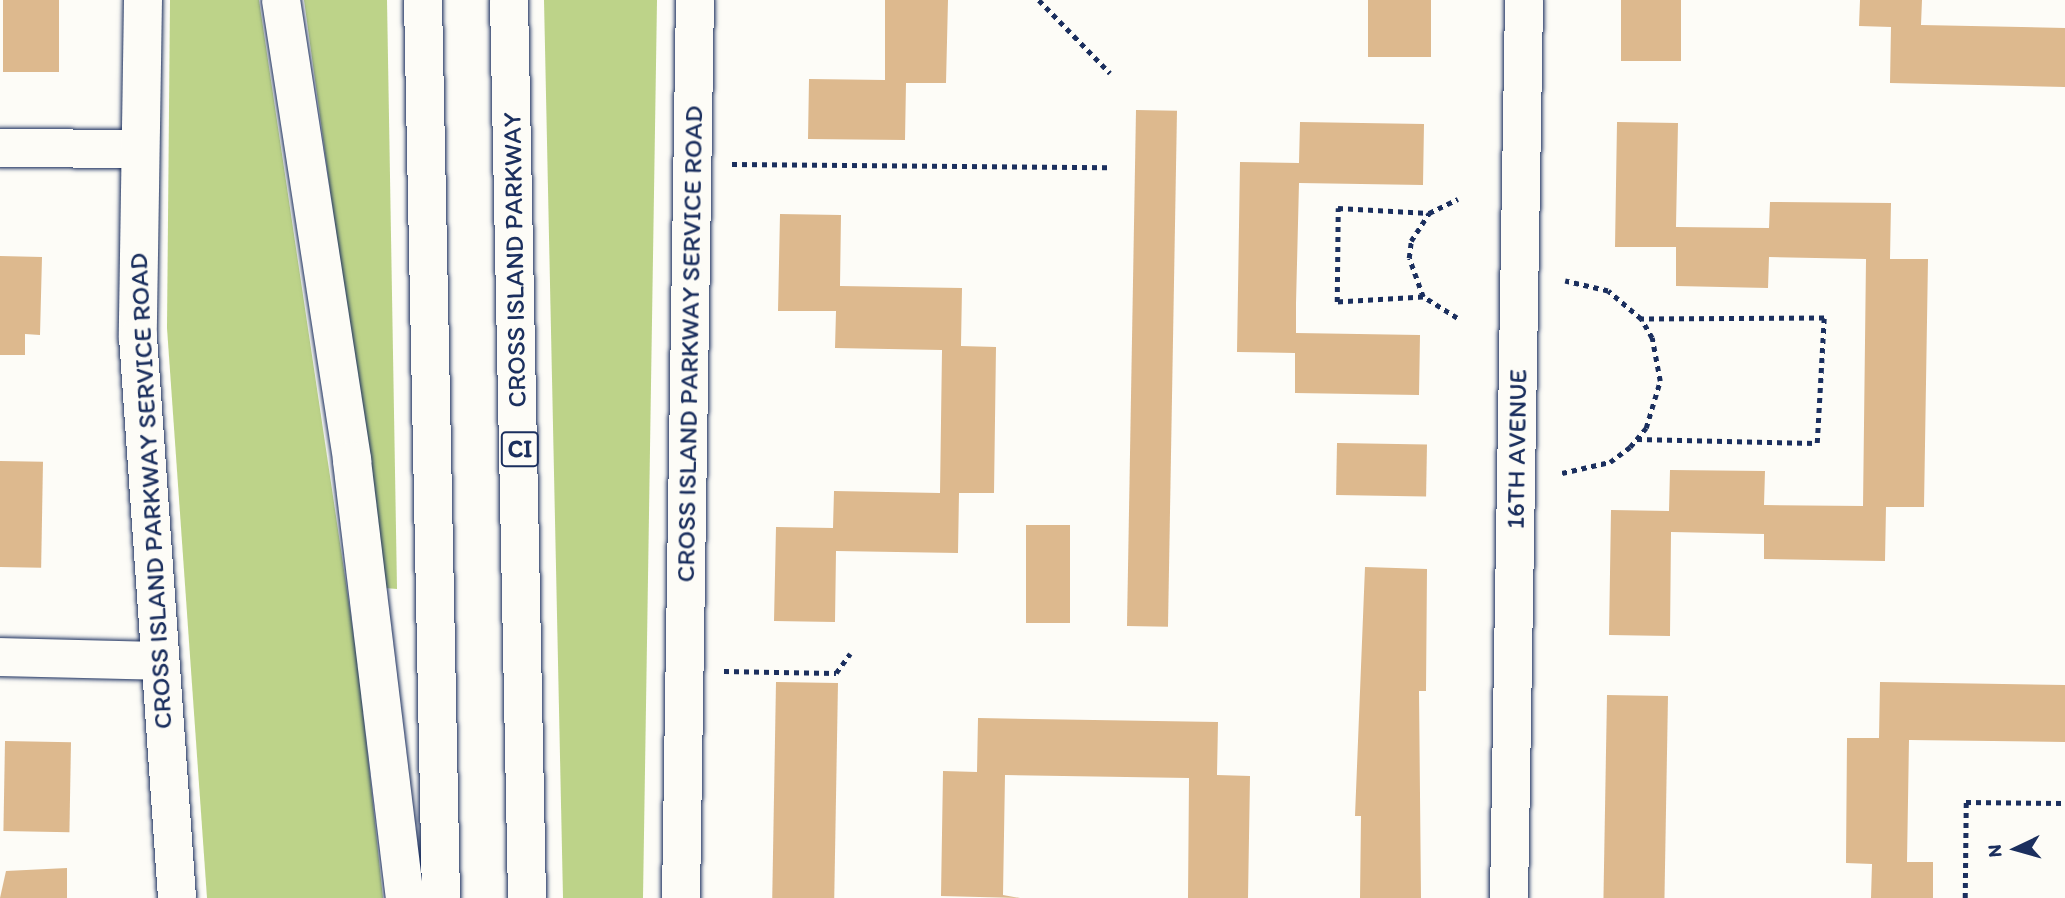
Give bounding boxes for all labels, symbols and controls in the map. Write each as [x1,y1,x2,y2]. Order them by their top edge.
street label: CROSS ISLAND PARKWAY SERVICE ROAD [670,106,710,582]
street label: CROSS ISLAND PARKWAY [497,110,533,410]
street label: CROSS ISLAND PARKWAY SERVICE ROAD [123,252,179,730]
street label: 16TH AVENUE [1500,369,1534,529]
road number: CI [501,428,539,470]
north arrow [1981,814,2051,884]
text: N [1983,843,2007,858]

